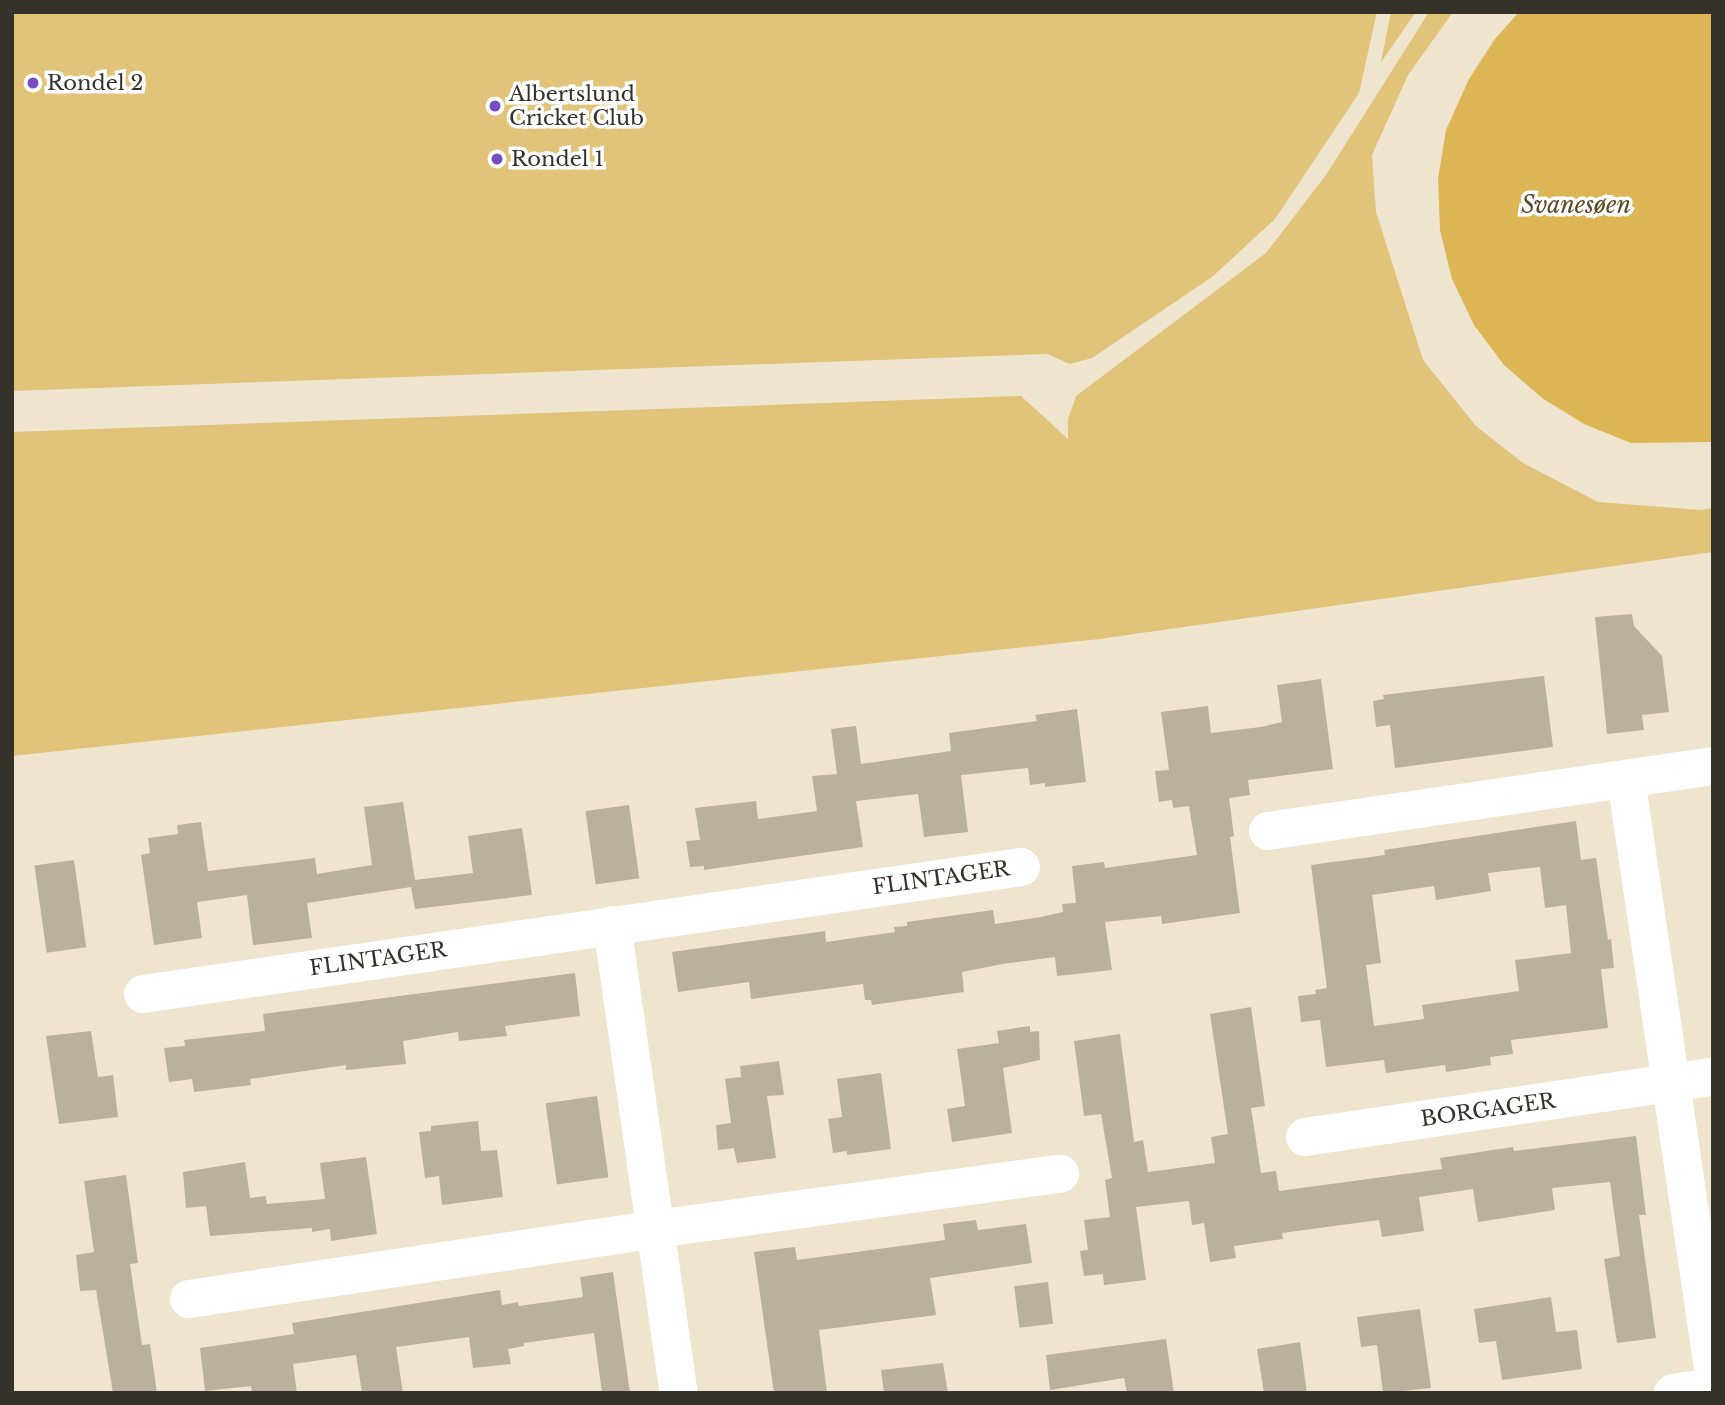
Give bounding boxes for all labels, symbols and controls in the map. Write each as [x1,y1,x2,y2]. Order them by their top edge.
place label: Rondel 2 [47,70,144,96]
marker: Rondel 2 [25,75,41,91]
place label: Albertslund Cricket Club [509,81,644,131]
marker: Albertslund Cricket Club [487,98,503,114]
place label: Rondel 1 [511,146,604,172]
marker: Rondel 1 [489,151,505,167]
water label: Svanesøen [1521,191,1631,219]
street label: FLINTAGER [871,856,1011,900]
street label: FLINTAGER [308,937,448,981]
street label: BORGAGER [1419,1088,1557,1132]

